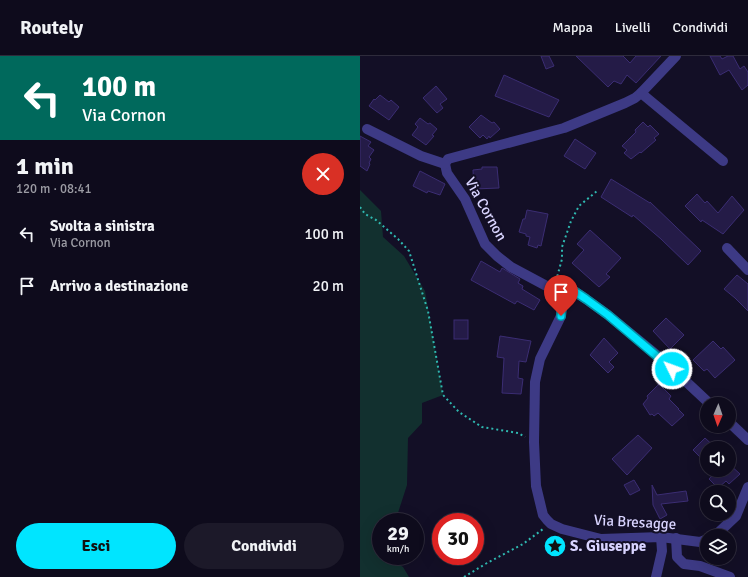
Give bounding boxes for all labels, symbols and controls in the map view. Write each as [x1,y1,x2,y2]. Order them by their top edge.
text: Routely [20,16,83,40]
text: Mappa [553,19,593,36]
text: Livelli [615,19,651,36]
text: Condividi [673,19,728,36]
text: 100 m [82,70,156,104]
icon: left [16,72,68,124]
text: Via Cornon [82,104,166,126]
text: 1 min [16,151,74,181]
button: close [302,153,344,195]
street label: Via Cornon [461,174,511,244]
text: 120 m · 08:41 [16,181,92,197]
text: Svolta a sinistra [50,217,155,235]
icon: left [16,223,38,245]
text: 100 m [304,225,344,243]
text: Via Cornon [50,235,111,251]
icon: arrive [16,275,38,297]
pin [544,275,578,316]
text: Arrivo a destinazione [50,277,188,295]
text: 20 m [313,277,344,295]
icon: arrive [550,281,572,303]
position arrow [651,348,693,390]
north arrow [700,397,736,433]
map controls [700,397,736,565]
button: sound [700,441,736,477]
button: search [700,485,736,521]
street label: Via Bresagge [593,511,677,533]
speed limit sign: 30 [432,513,484,565]
text: 29 [387,521,409,546]
button: Esci [16,523,176,569]
button: Condividi [184,523,344,569]
button: layers [700,529,736,565]
place icon: S. Giuseppe [542,533,568,559]
place label: S. Giuseppe [570,537,646,555]
text: km/h [387,543,409,555]

